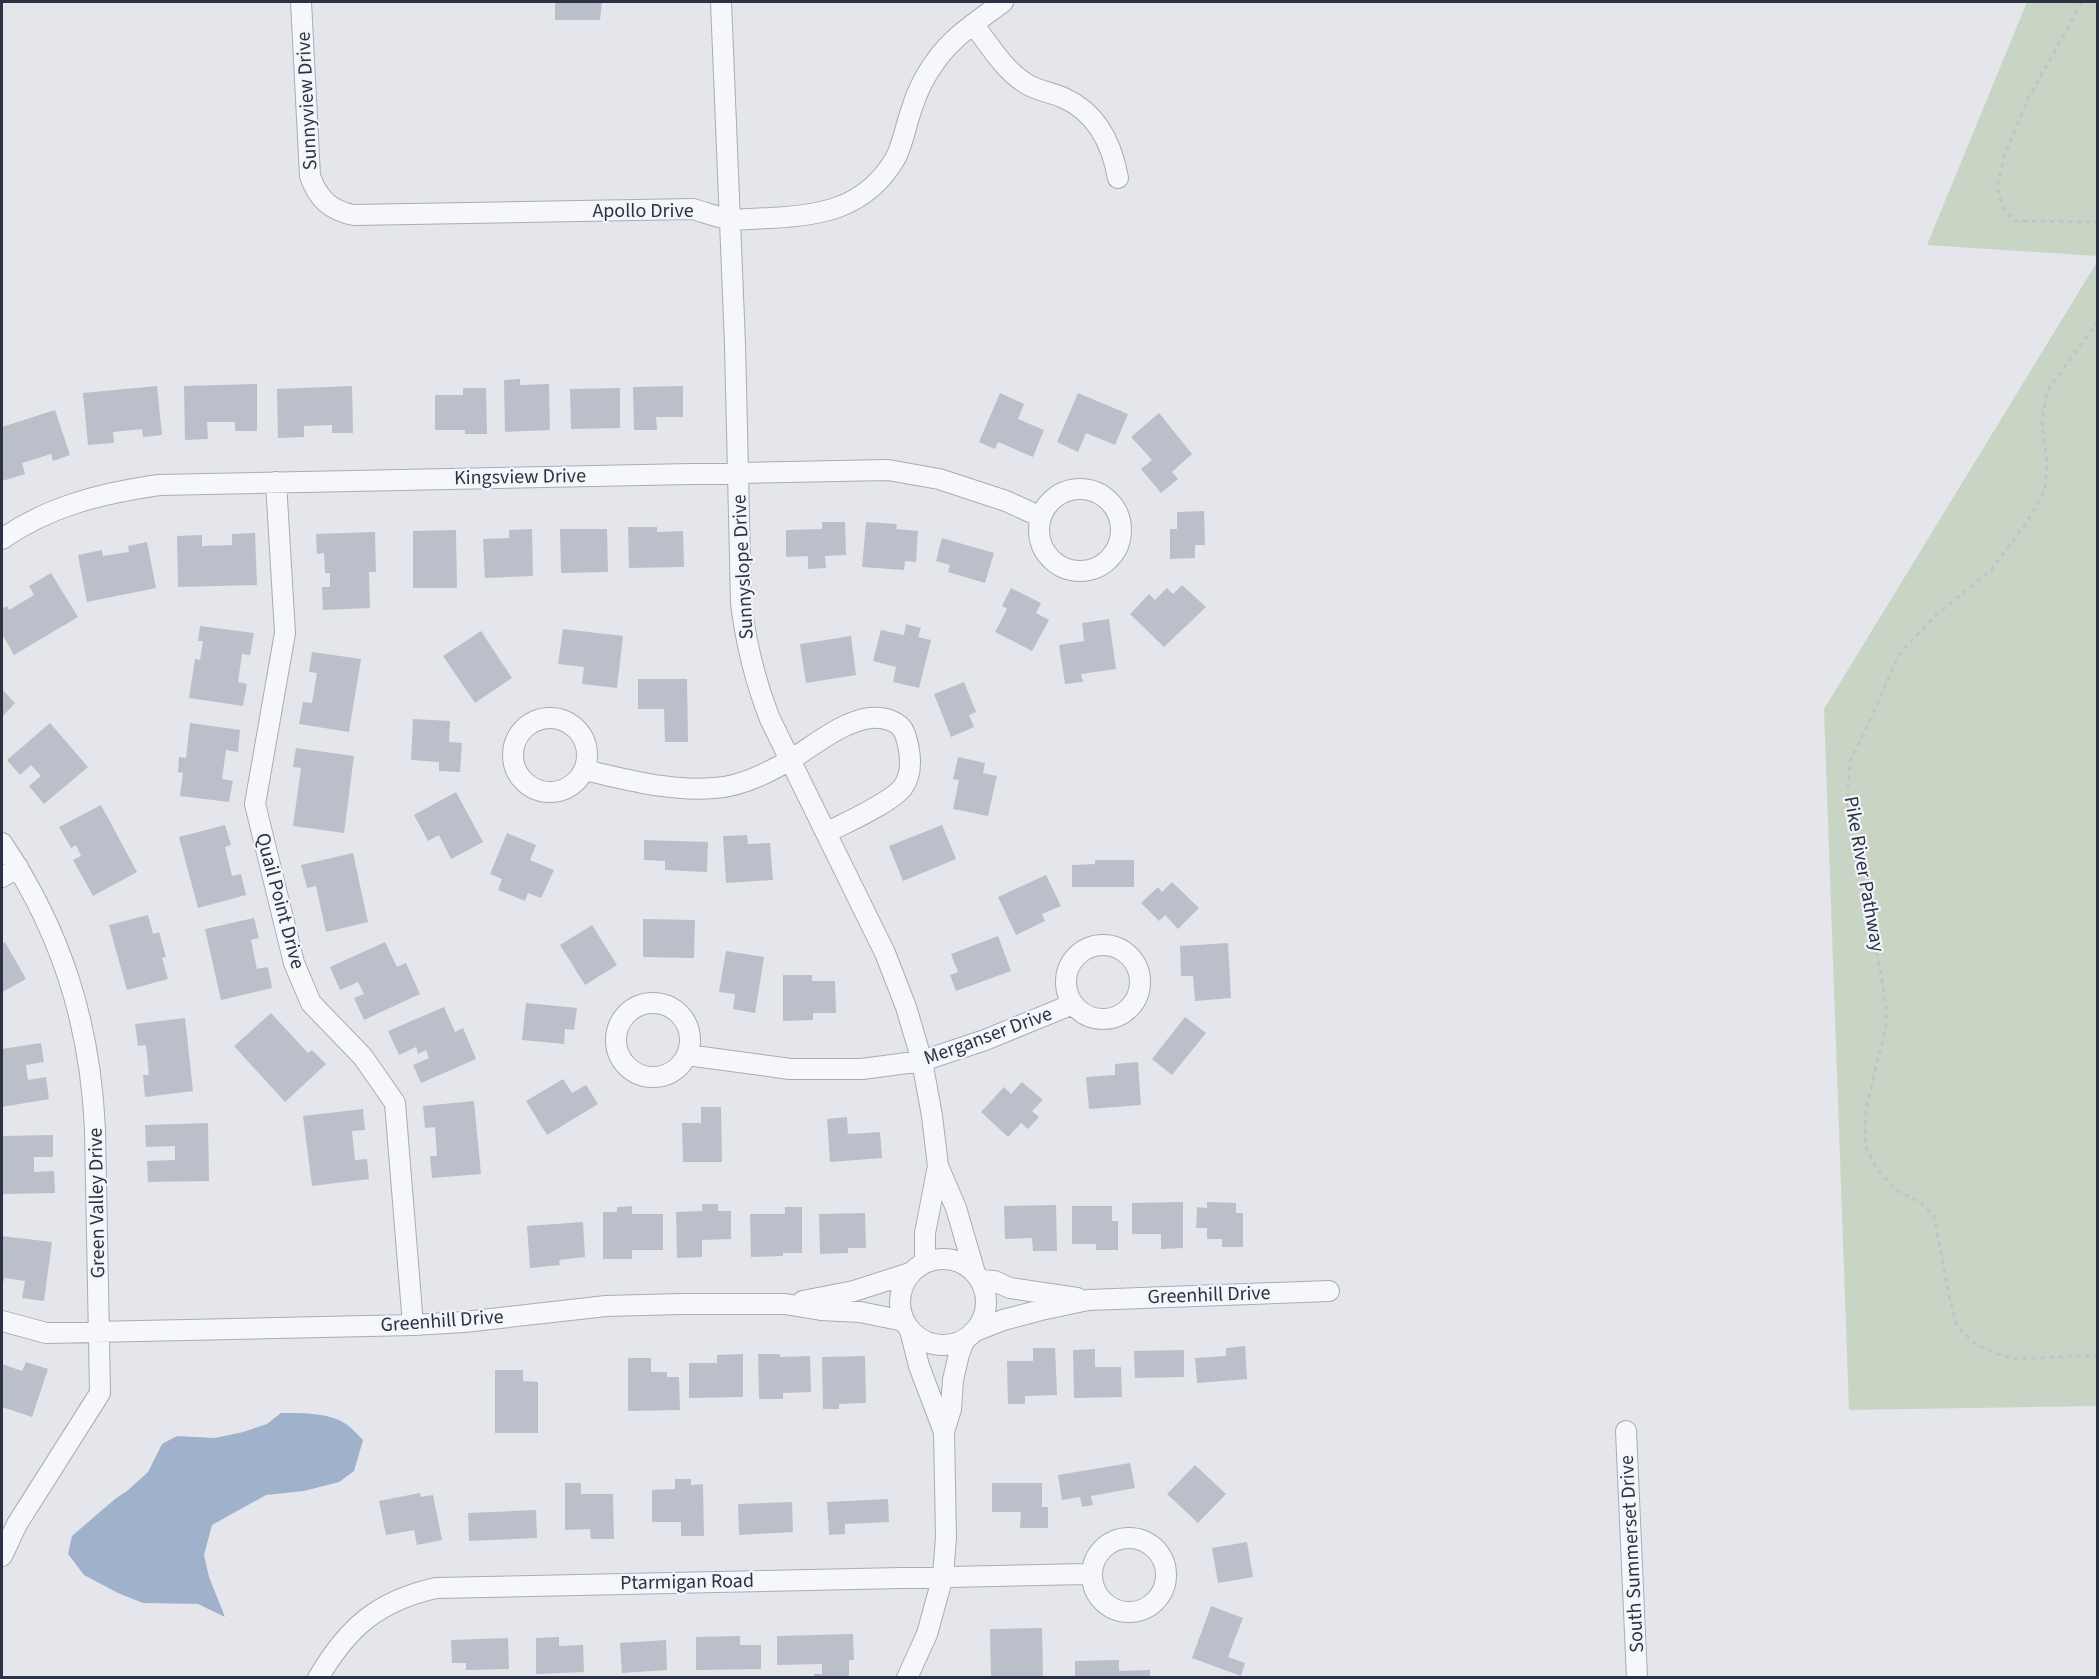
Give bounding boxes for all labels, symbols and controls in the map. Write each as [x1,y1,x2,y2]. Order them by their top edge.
street label: Sunnyview Drive [289,31,325,171]
street label: Apollo Drive [592,197,694,225]
street label: Kingsview Drive [454,462,586,492]
street label: Sunnyslope Drive [725,494,761,640]
street label: Pike River Pathway [1837,794,1892,955]
street label: Quail Point Drive [248,830,312,972]
street label: Merganser Drive [920,1000,1056,1072]
street label: Green Valley Drive [82,1127,112,1279]
street label: Greenhill Drive [1147,1279,1271,1311]
street label: Greenhill Drive [380,1303,505,1339]
street label: South Summerset Drive [1613,1454,1651,1653]
street label: Ptarmigan Road [620,1567,754,1597]

